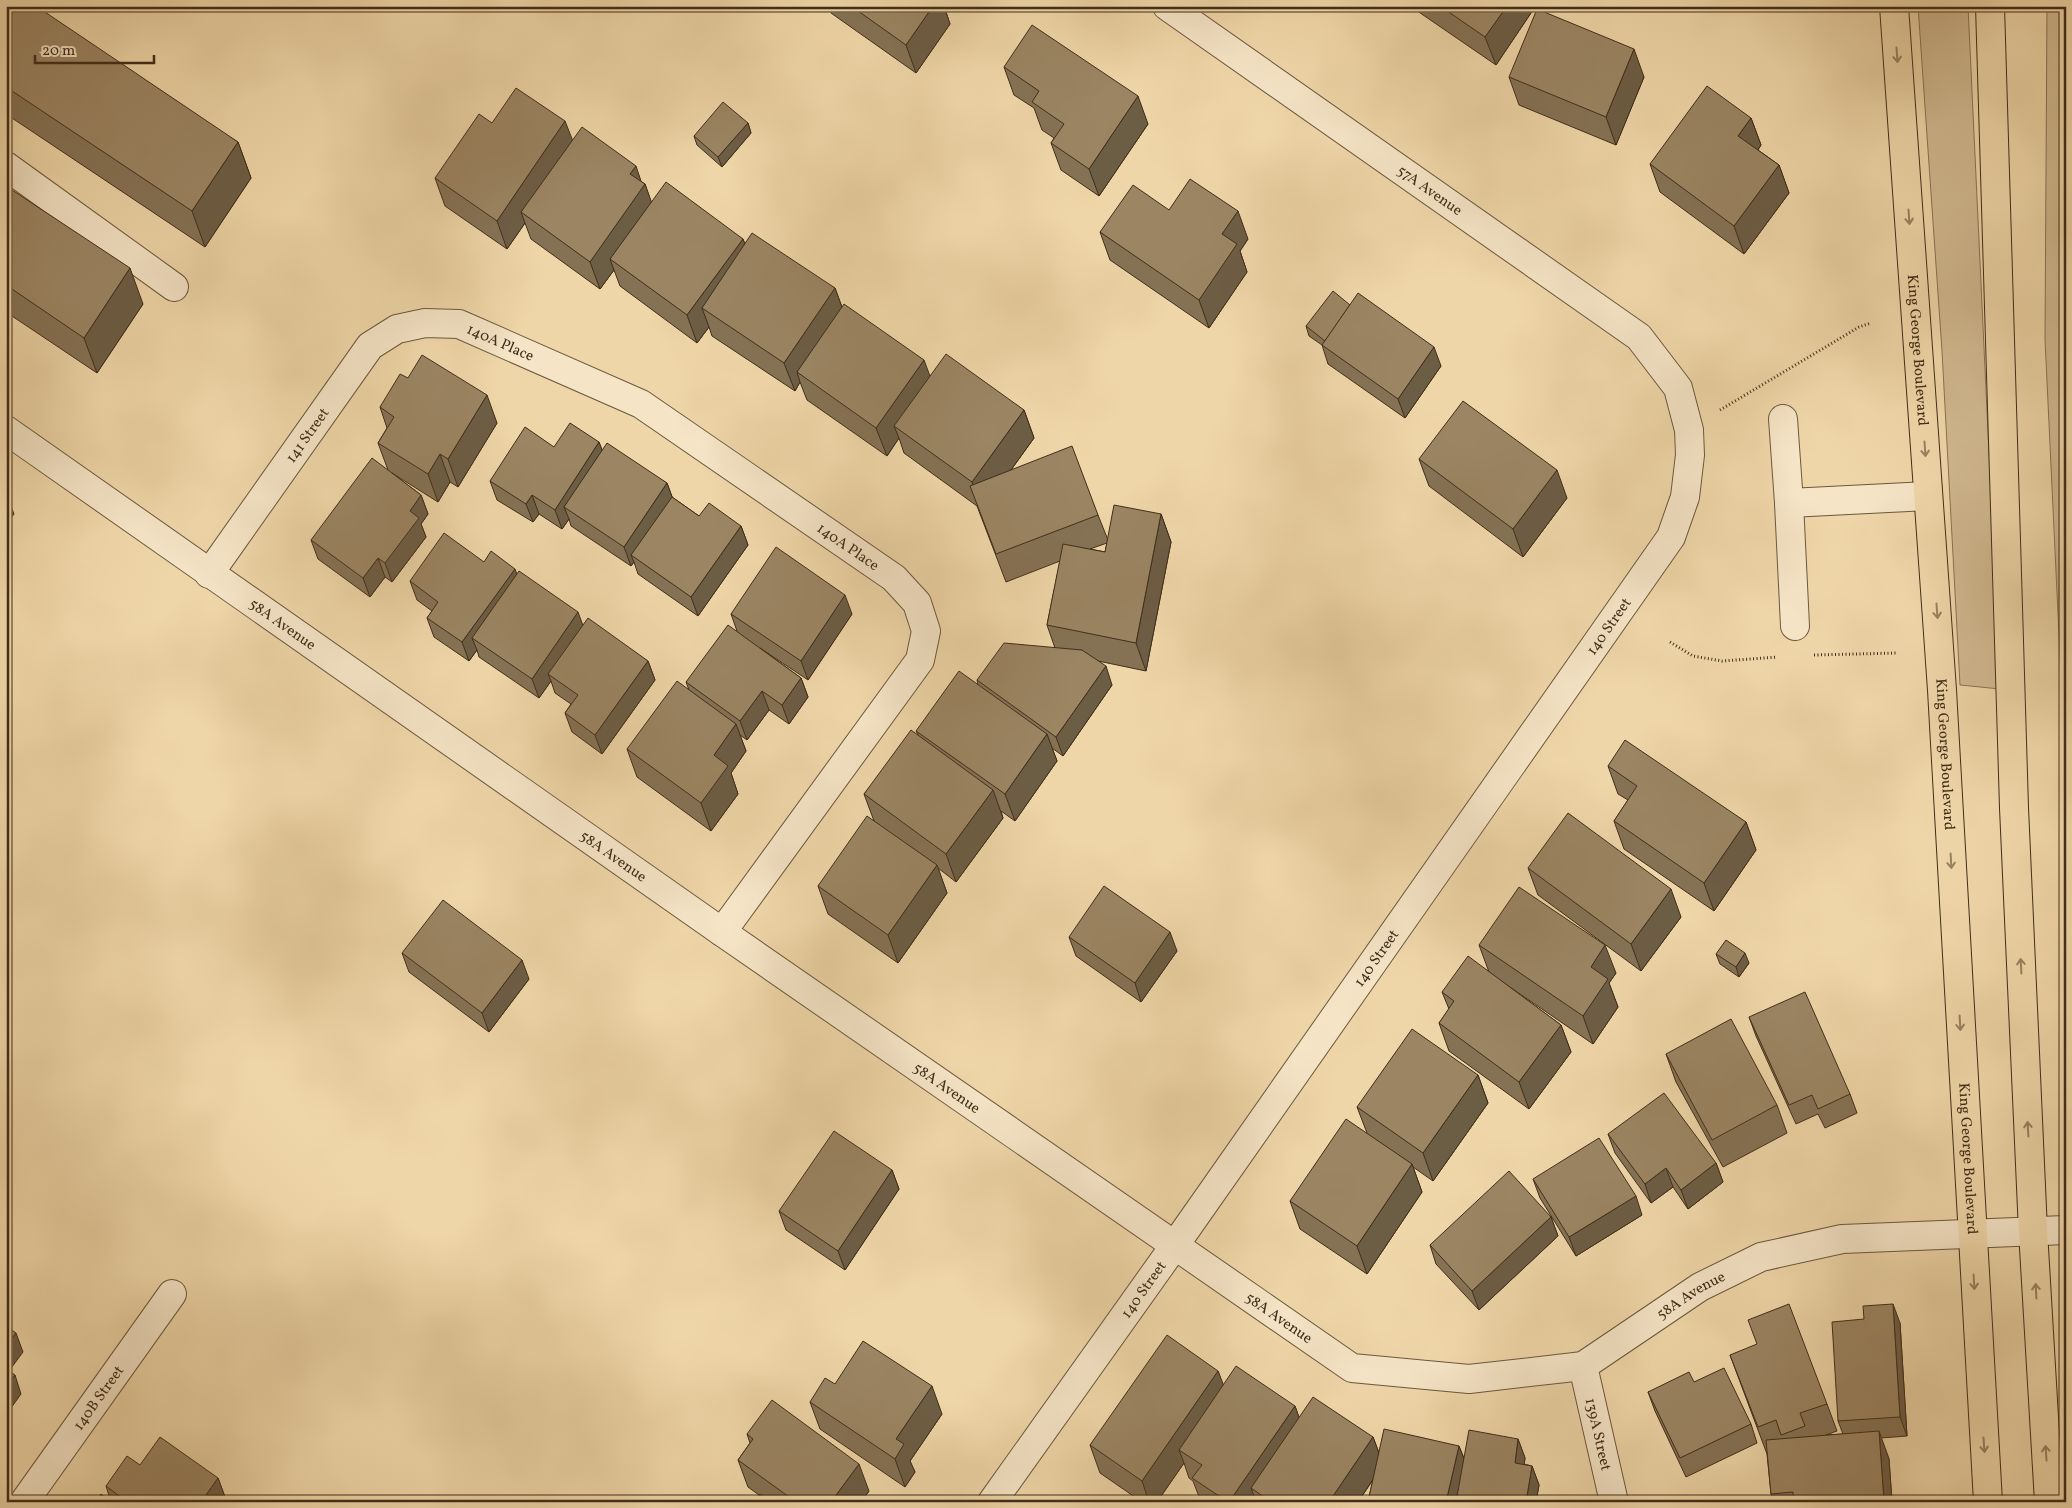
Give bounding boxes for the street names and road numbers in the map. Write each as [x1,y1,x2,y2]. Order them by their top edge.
street label: 57A Avenue [1392,161,1466,222]
street label: King George Boulevard [1901,274,1932,427]
street label: 140A Place [463,320,537,368]
street label: 141 Street [282,404,335,468]
street label: 140A Place [812,519,883,577]
street label: 58A Avenue [244,594,320,656]
street label: 140 Street [1582,594,1637,660]
street label: King George Boulevard [1929,678,1959,831]
street label: 58A Avenue [575,826,650,888]
street label: 140 Street [1350,926,1405,992]
street label: 58A Avenue [908,1058,984,1120]
street label: King George Boulevard [1952,1082,1982,1235]
street label: 140 Street [1117,1257,1172,1323]
street label: 58A Avenue [1653,1267,1729,1325]
street label: 58A Avenue [1240,1288,1316,1350]
street label: 140B Street [69,1362,130,1435]
street label: 139A Street [1579,1396,1616,1473]

